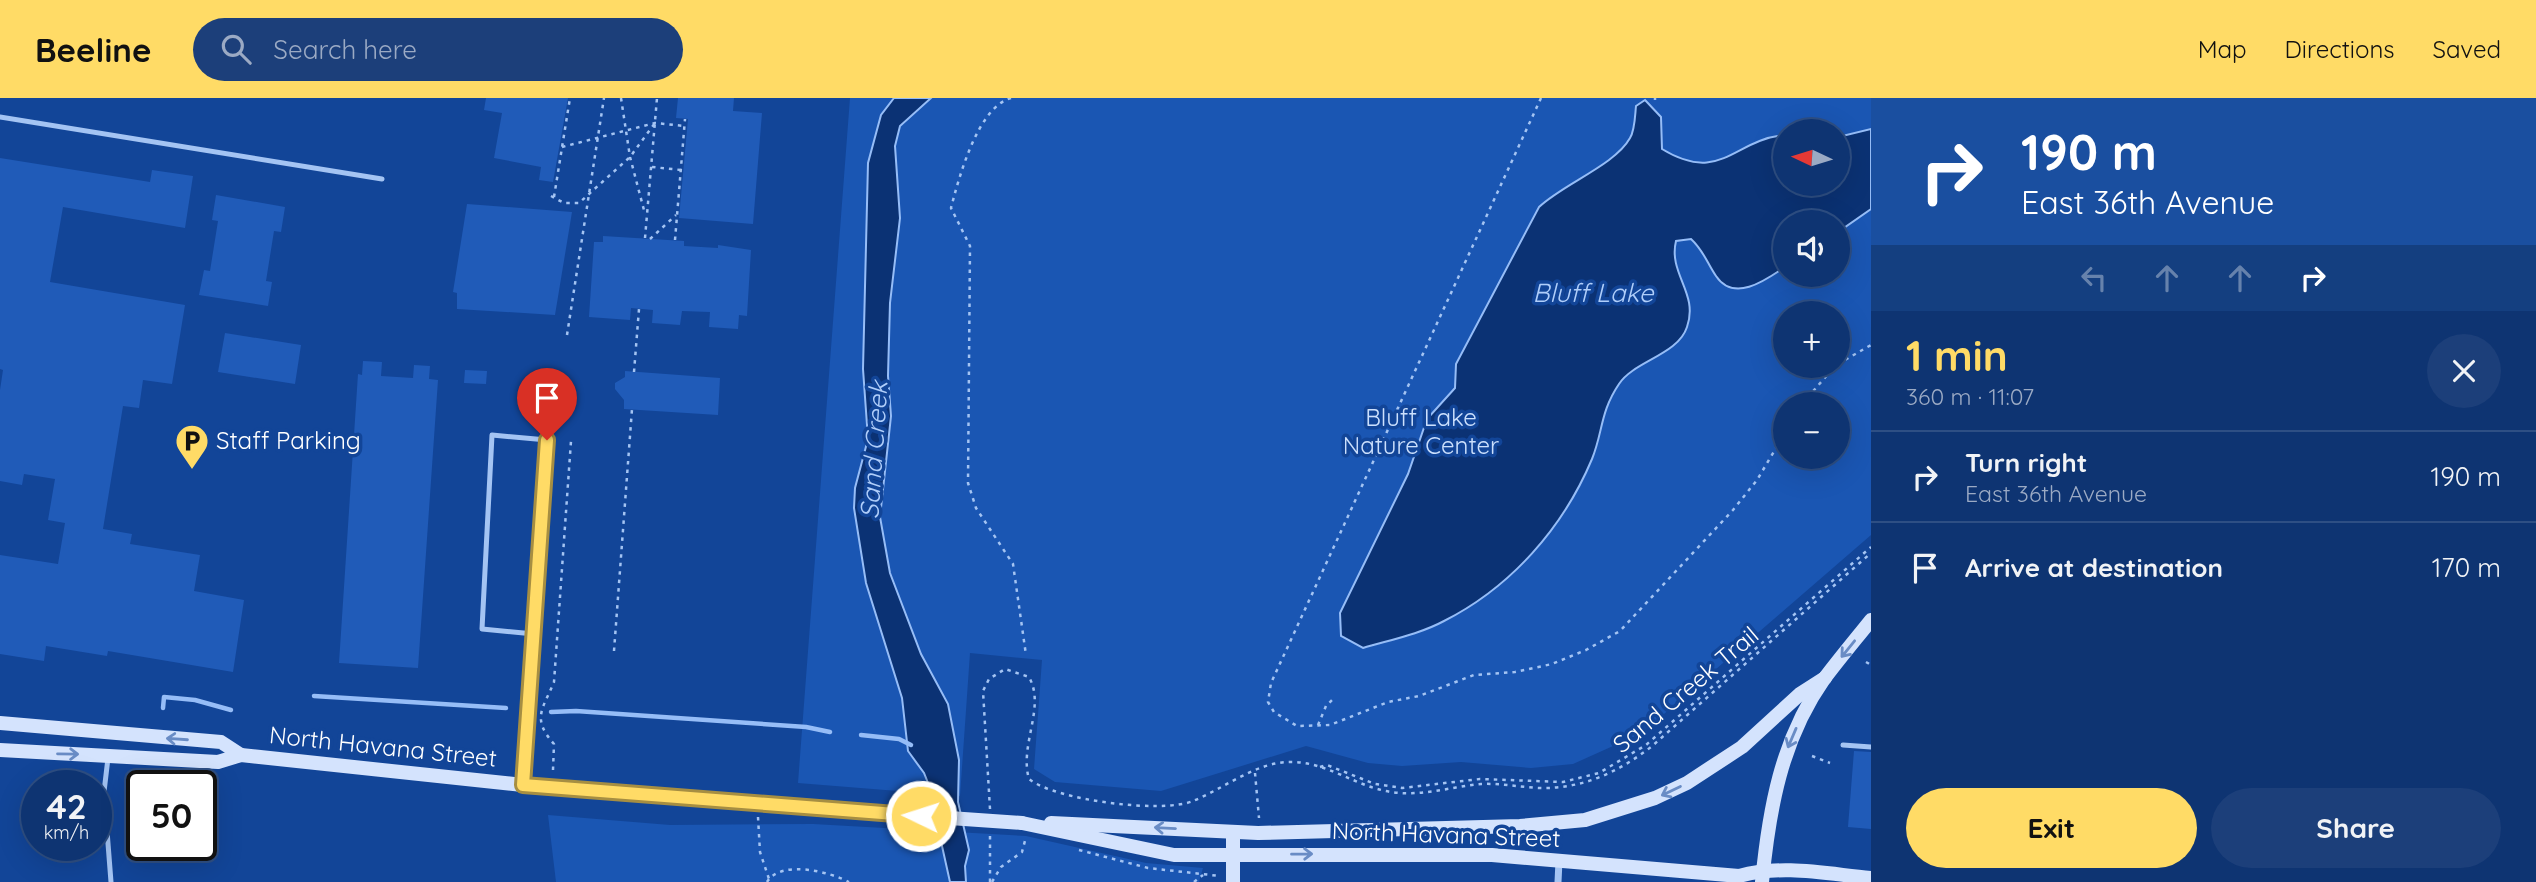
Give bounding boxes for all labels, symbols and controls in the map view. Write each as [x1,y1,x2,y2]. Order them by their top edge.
search box [193,18,683,81]
text: Beeline [35,29,151,70]
icon: search [217,30,255,68]
text: Search here [273,33,417,66]
text: Map [2198,34,2247,64]
text: Directions [2285,34,2395,64]
text: Saved [2433,34,2501,64]
north arrow [1773,119,1850,196]
map controls [1773,119,1850,469]
text: 190 m [2021,121,2157,182]
icon: right [1906,126,1997,217]
text: East 36th Avenue [2021,182,2274,222]
button: sound [1773,210,1850,287]
icon: left [2075,259,2113,297]
icon: ahead [2148,259,2186,297]
icon: ahead [2221,259,2259,297]
icon: right [2294,259,2332,297]
water label: Bluff Lake [1533,276,1655,309]
button: + [1773,301,1850,378]
text: 1 min [1906,329,2008,382]
button: close [2427,334,2501,408]
pin [517,368,577,440]
water label: Sand Creek [852,378,895,520]
icon: arrive [528,379,566,417]
text: 360 m · 11:07 [1906,382,2034,411]
button: − [1773,392,1850,469]
park label: Bluff Lake Nature Center [1343,402,1499,460]
parking icon: Staff Parking [173,422,211,471]
place label: Staff Parking [216,425,361,455]
text: Turn right [1965,446,2087,479]
icon: right [1906,458,1944,496]
text: 190 m [2431,460,2501,493]
text: East 36th Avenue [1965,479,2147,508]
icon: arrive [1906,549,1944,587]
text: Arrive at destination [1965,551,2223,584]
text: 170 m [2432,551,2501,584]
street label: Sand Creek Trail [1606,620,1764,759]
one-way arrow [1840,640,1856,658]
street label: North Havana Street [268,719,498,773]
one-way arrow [1785,727,1798,749]
one-way arrow [166,732,189,745]
one-way arrow [56,747,79,761]
speed limit sign: 50 [126,770,217,861]
position arrow [884,779,958,853]
text: 42 [46,784,87,828]
one-way arrow [1661,784,1681,798]
button: Exit [1906,788,2197,868]
button: Share [2211,788,2501,868]
street label: North Havana Street [1331,815,1561,853]
text: km/h [44,821,89,844]
one-way arrow [1154,822,1177,835]
one-way arrow [1290,847,1313,861]

